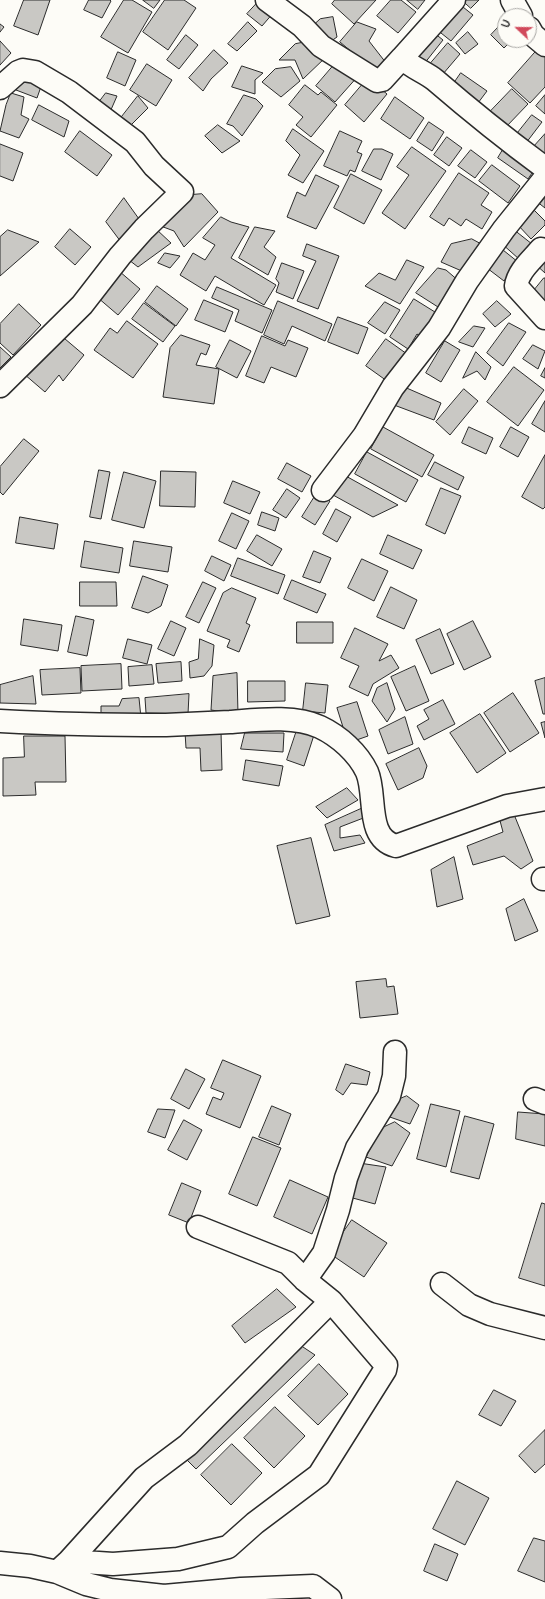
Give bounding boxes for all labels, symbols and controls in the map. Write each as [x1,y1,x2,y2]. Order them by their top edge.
north arrow [497,8,537,48]
text: U [499,18,514,30]

